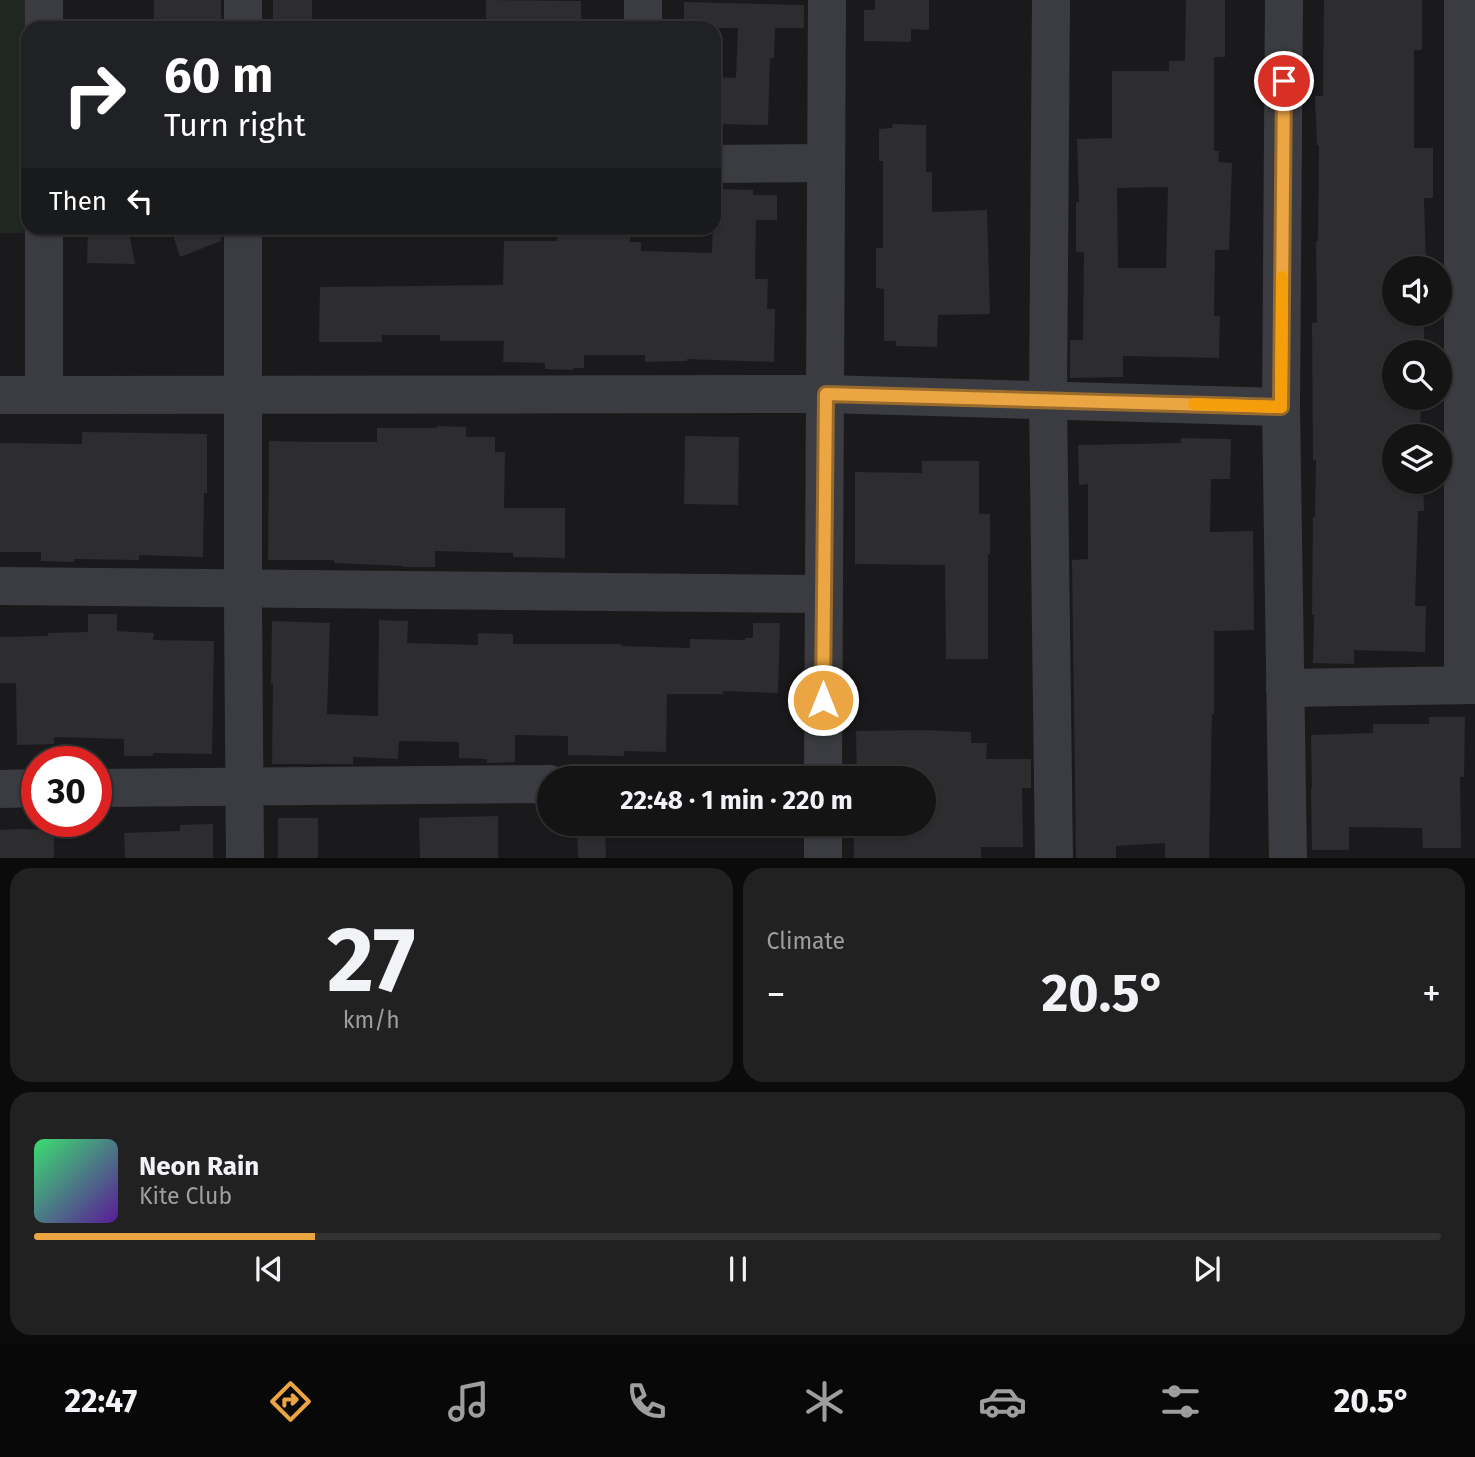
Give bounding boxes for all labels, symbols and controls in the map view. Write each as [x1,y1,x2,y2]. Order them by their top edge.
text: 60 m [164,46,273,105]
icon: right [49,49,140,140]
pin [1254,51,1314,111]
icon: arrive [1265,62,1303,100]
text: Turn right [164,106,306,144]
icon: left [121,182,159,220]
text: Then [49,186,107,217]
map controls [1382,256,1452,494]
button: sound [1382,256,1452,326]
button: search [1382,340,1452,410]
button: layers [1382,424,1452,494]
position arrow [786,663,860,737]
speed limit sign: 30 [21,746,112,837]
text: 22:48 · 1 min · 220 m [620,785,853,816]
text: 27 [327,906,416,1015]
text: Climate [767,927,845,955]
text: 20.5° [1041,962,1166,1025]
text: − [767,971,786,1017]
text: + [1422,971,1441,1017]
text: km/h [343,1006,400,1034]
text: Neon Rain [139,1151,259,1182]
text: Kite Club [139,1182,232,1210]
icon: previous [250,1250,288,1288]
icon: pause [719,1250,757,1288]
icon: next [1188,1250,1226,1288]
icon: directions [266,1377,315,1426]
icon: music [444,1377,493,1426]
icon: phone [622,1377,671,1426]
icon: climate [800,1377,849,1426]
icon: car [978,1377,1027,1426]
icon: filters [1156,1377,1205,1426]
text: 22:47 [64,1382,137,1420]
text: 20.5° [1334,1382,1410,1420]

